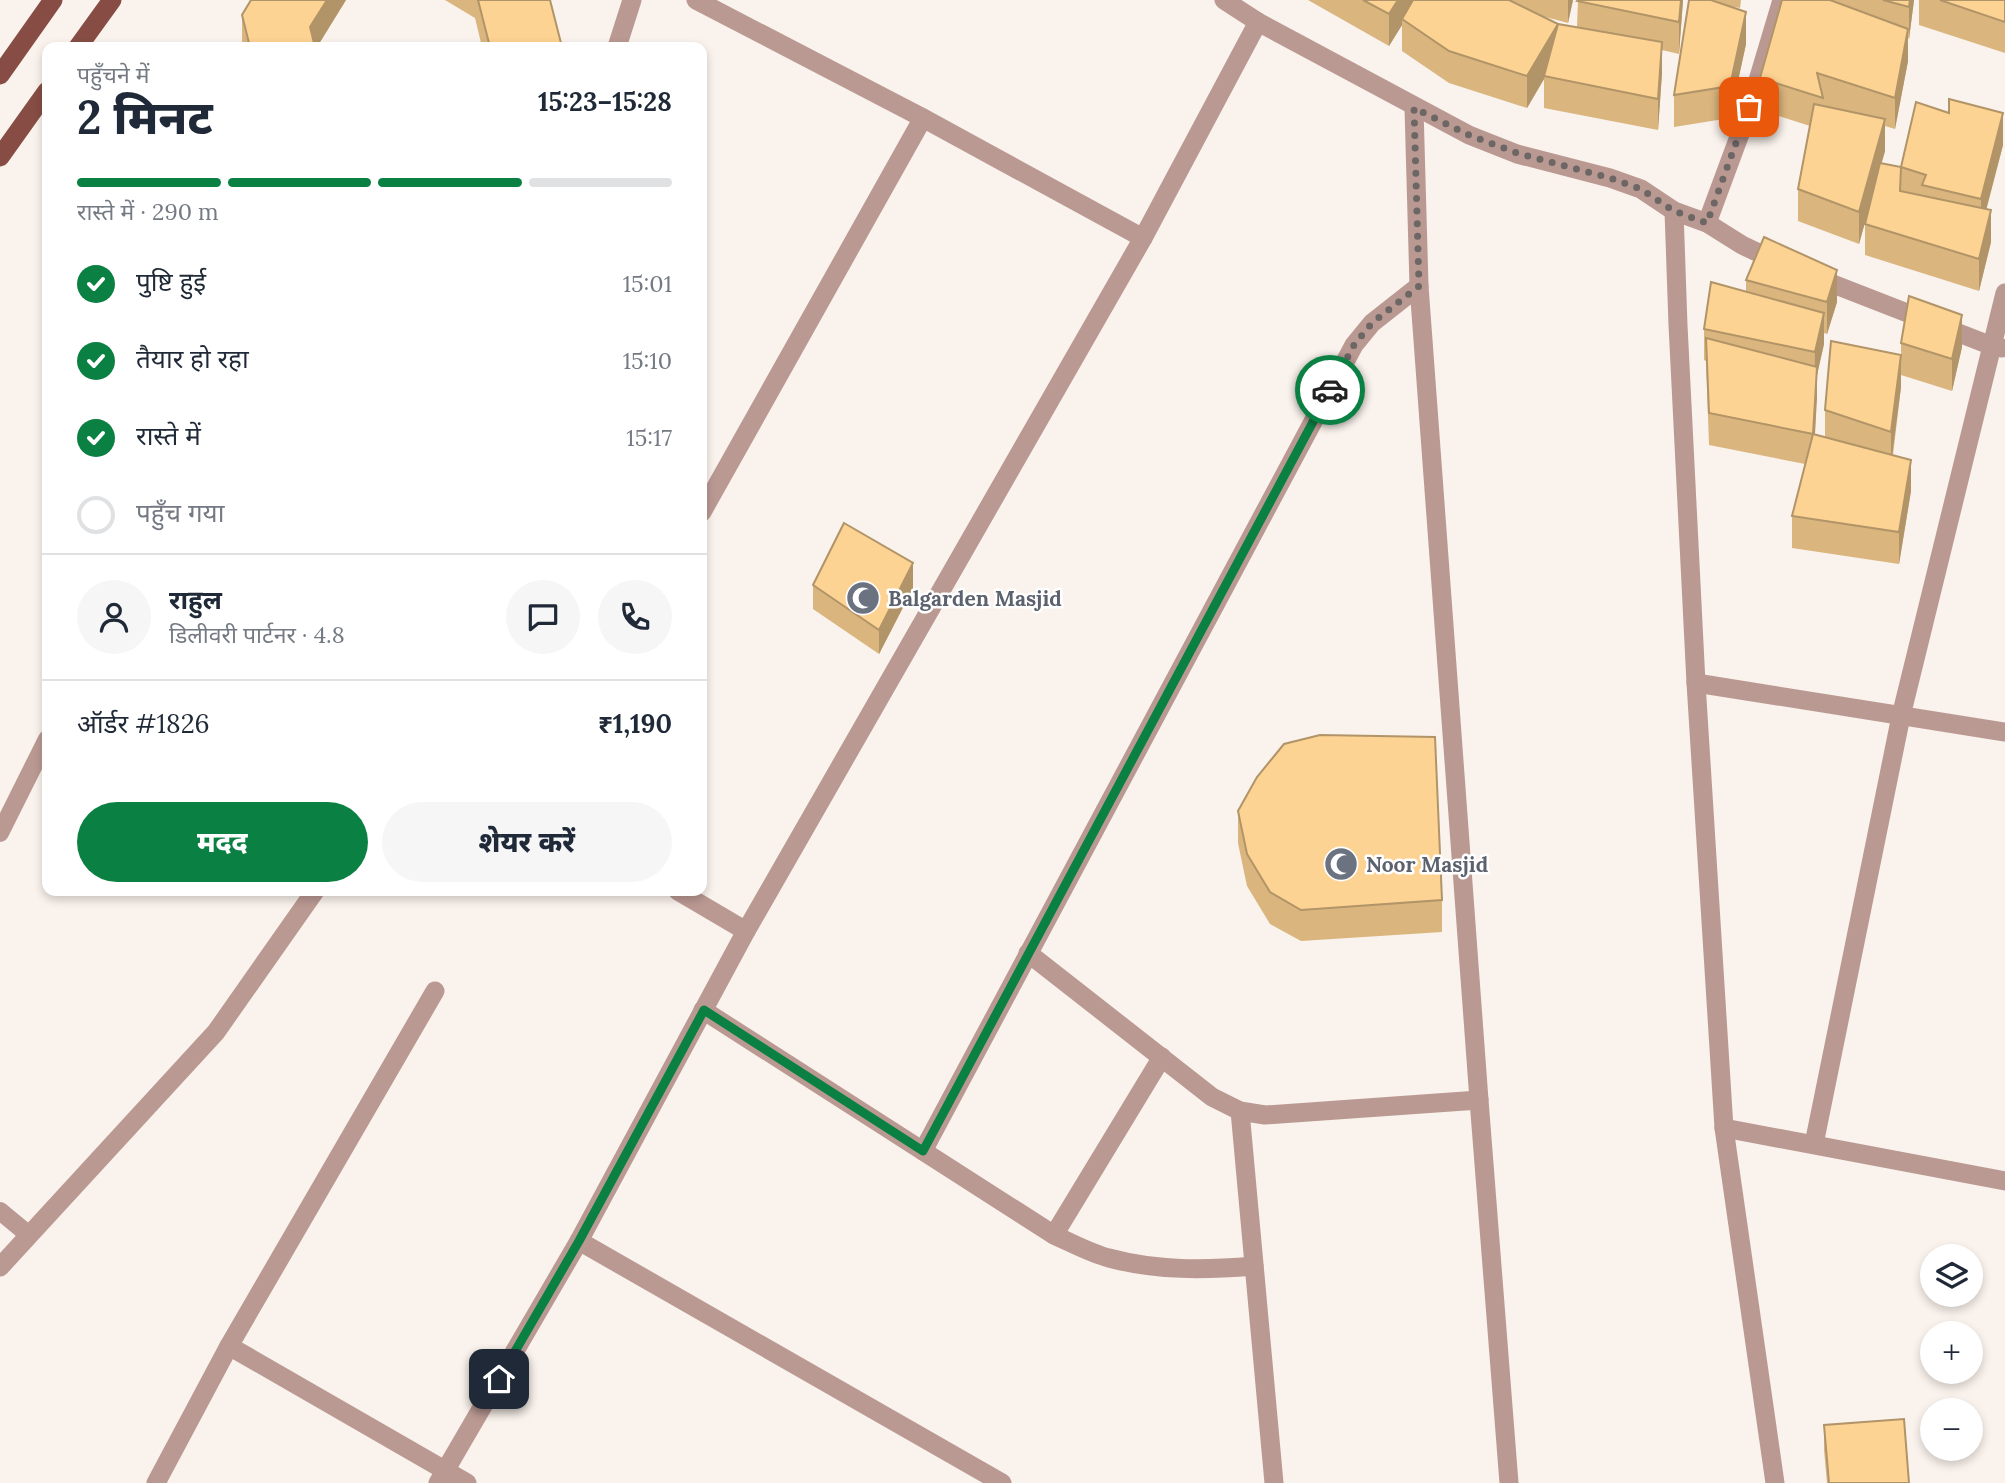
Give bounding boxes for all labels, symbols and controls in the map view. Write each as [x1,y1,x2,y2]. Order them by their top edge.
text: पहुँचने में [77,60,149,89]
pin [1719,77,1779,137]
text: 15:23–15:28 [538,85,672,118]
text: 2 मिनट [77,88,213,147]
icon: bag [1730,88,1768,126]
text: रास्ते में · 290 m [77,197,219,226]
icon: check [77,265,115,303]
text: पुष्टि हुई [136,265,206,298]
text: 15:01 [623,269,672,298]
icon: check [77,342,115,380]
text: तैयार हो रहा [136,342,249,375]
text: 15:10 [623,346,672,375]
courier [1295,355,1365,425]
icon: car [1311,371,1349,409]
icon: check [77,419,115,457]
text: रास्ते में [136,419,201,452]
text: 15:17 [626,423,672,452]
text: पहुँच गया [136,496,224,529]
mosque icon: Balgarden Masjid [844,579,882,617]
button: person [77,580,151,654]
button: chat [506,580,580,654]
button: phone [598,580,672,654]
text: राहुल [169,583,222,616]
place label: Balgarden Masjid [888,585,1062,612]
text: डिलीवरी पार्टनर · 4.8 [169,620,345,649]
text: ऑर्डर #1826 [77,707,210,740]
text: ₹1,190 [598,707,672,740]
button: मदद [77,802,368,882]
button: शेयर करें [382,802,672,882]
mosque icon: Noor Masjid [1322,845,1360,883]
place label: Noor Masjid [1366,851,1488,878]
map controls [1920,1244,1983,1461]
button: layers [1920,1244,1983,1307]
button: + [1920,1321,1983,1384]
pin [469,1349,529,1409]
icon: home [480,1360,518,1398]
button: − [1920,1398,1983,1461]

